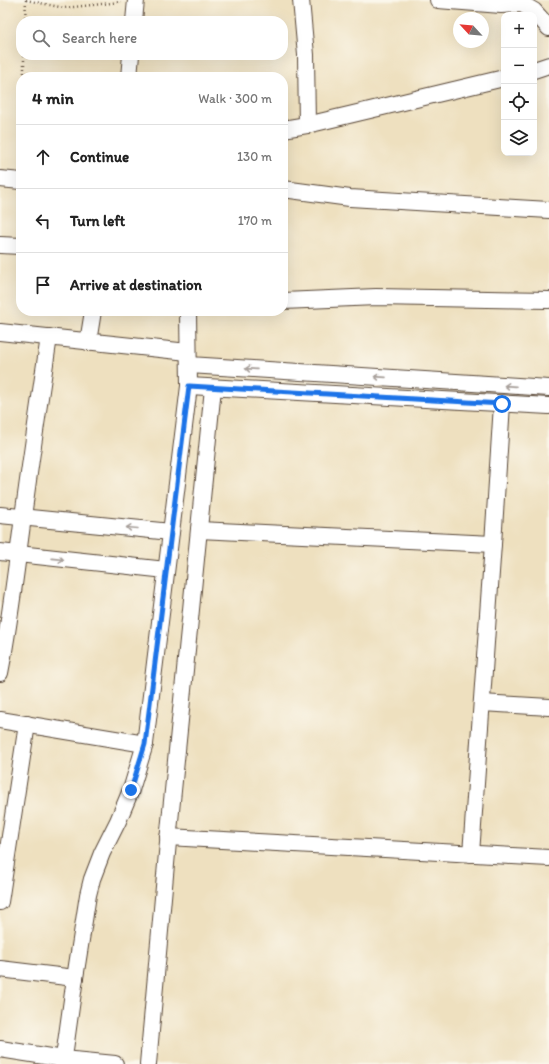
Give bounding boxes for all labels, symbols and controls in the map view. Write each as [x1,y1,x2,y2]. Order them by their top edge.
north arrow [453,12,489,48]
map controls [501,12,537,156]
button: + [501,12,537,48]
search box [16,16,288,60]
icon: search [30,27,52,49]
text: Search here [62,29,137,47]
button: − [501,48,537,84]
button: locate [501,84,537,120]
text: 4 min [32,88,74,108]
text: Walk · 300 m [198,91,272,106]
button: layers [501,120,537,156]
icon: ahead [32,146,54,168]
text: Continue [70,148,129,166]
text: 130 m [237,149,272,164]
icon: left [32,210,54,232]
text: Turn left [70,212,125,230]
text: 170 m [238,213,272,228]
icon: arrive [32,274,54,296]
text: Arrive at destination [70,276,202,294]
one-way arrow [245,366,258,373]
one-way arrow [374,374,387,381]
one-way arrow [504,382,517,389]
route start [493,395,511,413]
one-way arrow [126,525,139,532]
one-way arrow [51,555,64,562]
route end [122,781,140,799]

